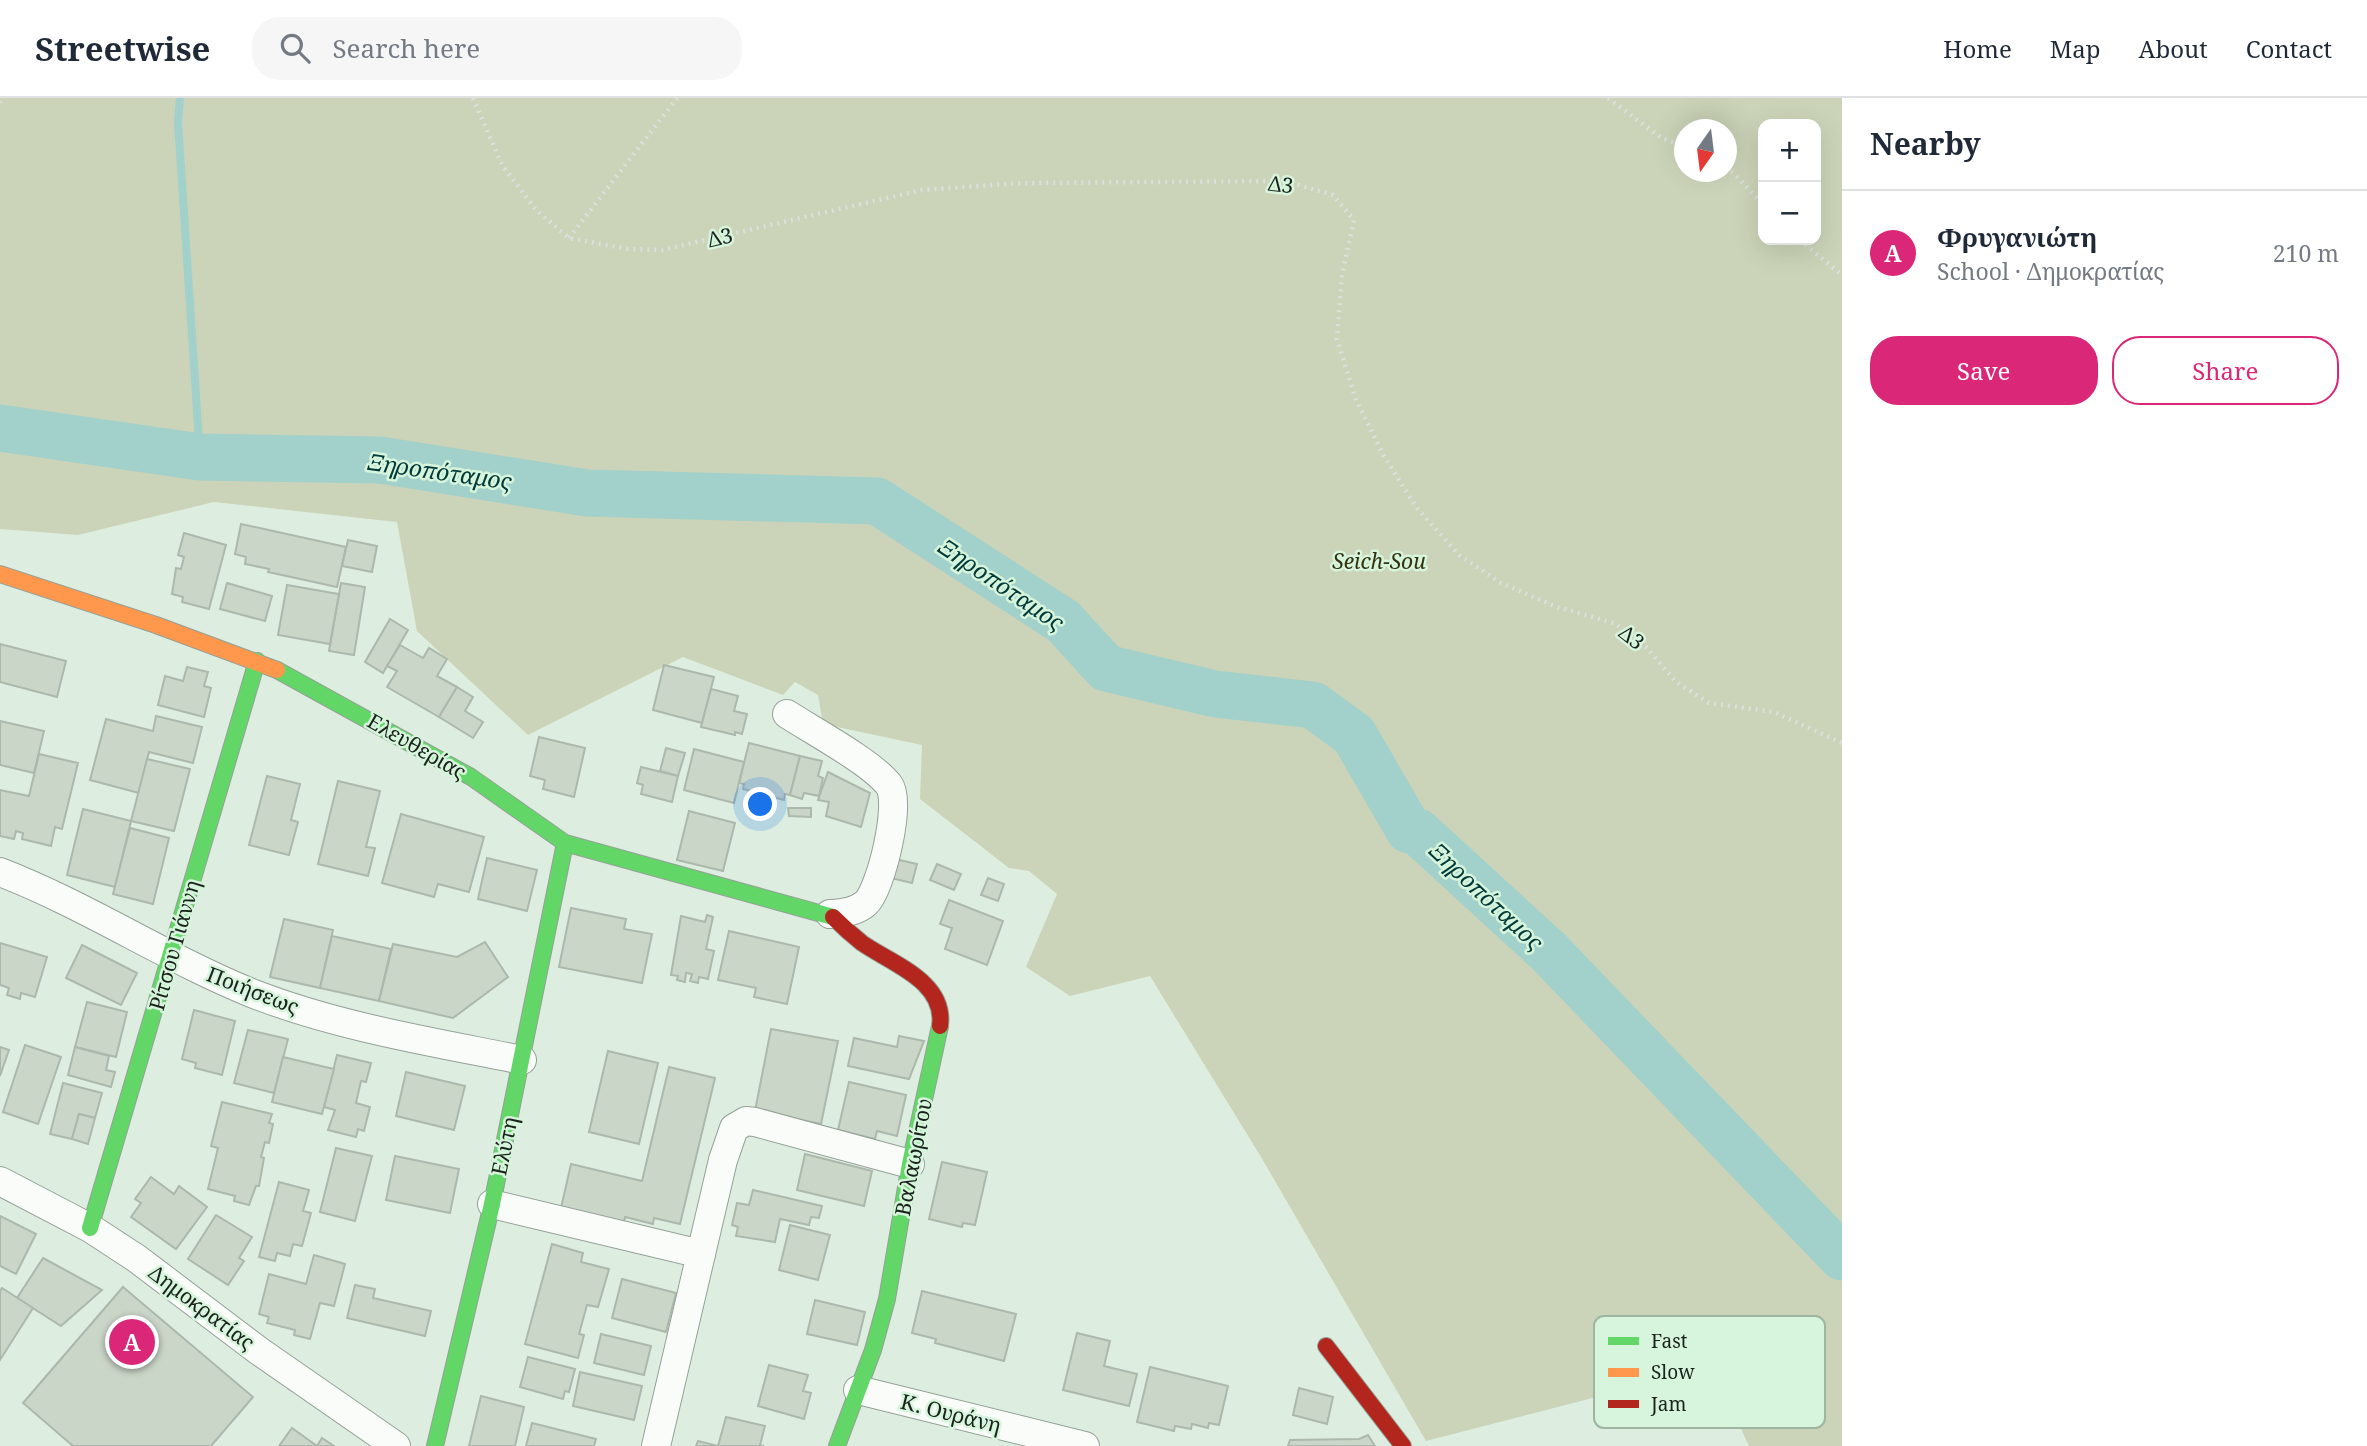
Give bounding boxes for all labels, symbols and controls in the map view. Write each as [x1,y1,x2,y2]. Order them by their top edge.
search box [252,17,742,80]
text: Streetwise [35,26,210,71]
icon: search [276,29,314,67]
text: Search here [332,30,480,66]
text: Home [1943,32,2012,65]
text: Map [2050,32,2101,65]
text: About [2139,32,2208,65]
text: Contact [2246,32,2332,65]
north arrow [1674,119,1737,182]
map controls [1758,119,1821,245]
button: + [1758,119,1821,182]
text: Nearby [1870,123,1981,164]
street label: Δ3 [1267,169,1295,199]
button: − [1758,182,1821,245]
text: Φρυγανιώτη [1937,219,2097,255]
street label: Δ3 [705,221,735,253]
text: A [1884,237,1902,269]
text: 210 m [2273,237,2339,269]
text: School · Δημοκρατίας [1937,255,2164,287]
button: Save [1870,336,2098,405]
button: Share [2112,336,2339,405]
water label: Ξηροπόταμος [365,445,515,497]
water label: Ξηροπόταμος [932,530,1072,638]
park label: Seich-Sou [1332,547,1426,575]
street label: Δ3 [1613,618,1651,656]
street label: Ελευθερίας [363,706,471,786]
your location [743,787,777,821]
water label: Ξηροπόταμος [1422,834,1552,958]
street label: Ρίτσου Γιάννη [142,877,206,1013]
street label: Ποιήσεως [203,960,303,1020]
street label: Βαλαωρίτου [888,1096,938,1218]
street label: Ελύτη [484,1114,524,1178]
street label: Δημοκρατίας [143,1258,261,1356]
pin: A [109,1316,155,1368]
legend [1594,1316,1825,1428]
text: Fast [1651,1328,1688,1354]
text: Slow [1651,1359,1695,1385]
street label: Κ. Ουράνη [898,1387,1004,1439]
text: Jam [1650,1391,1686,1417]

